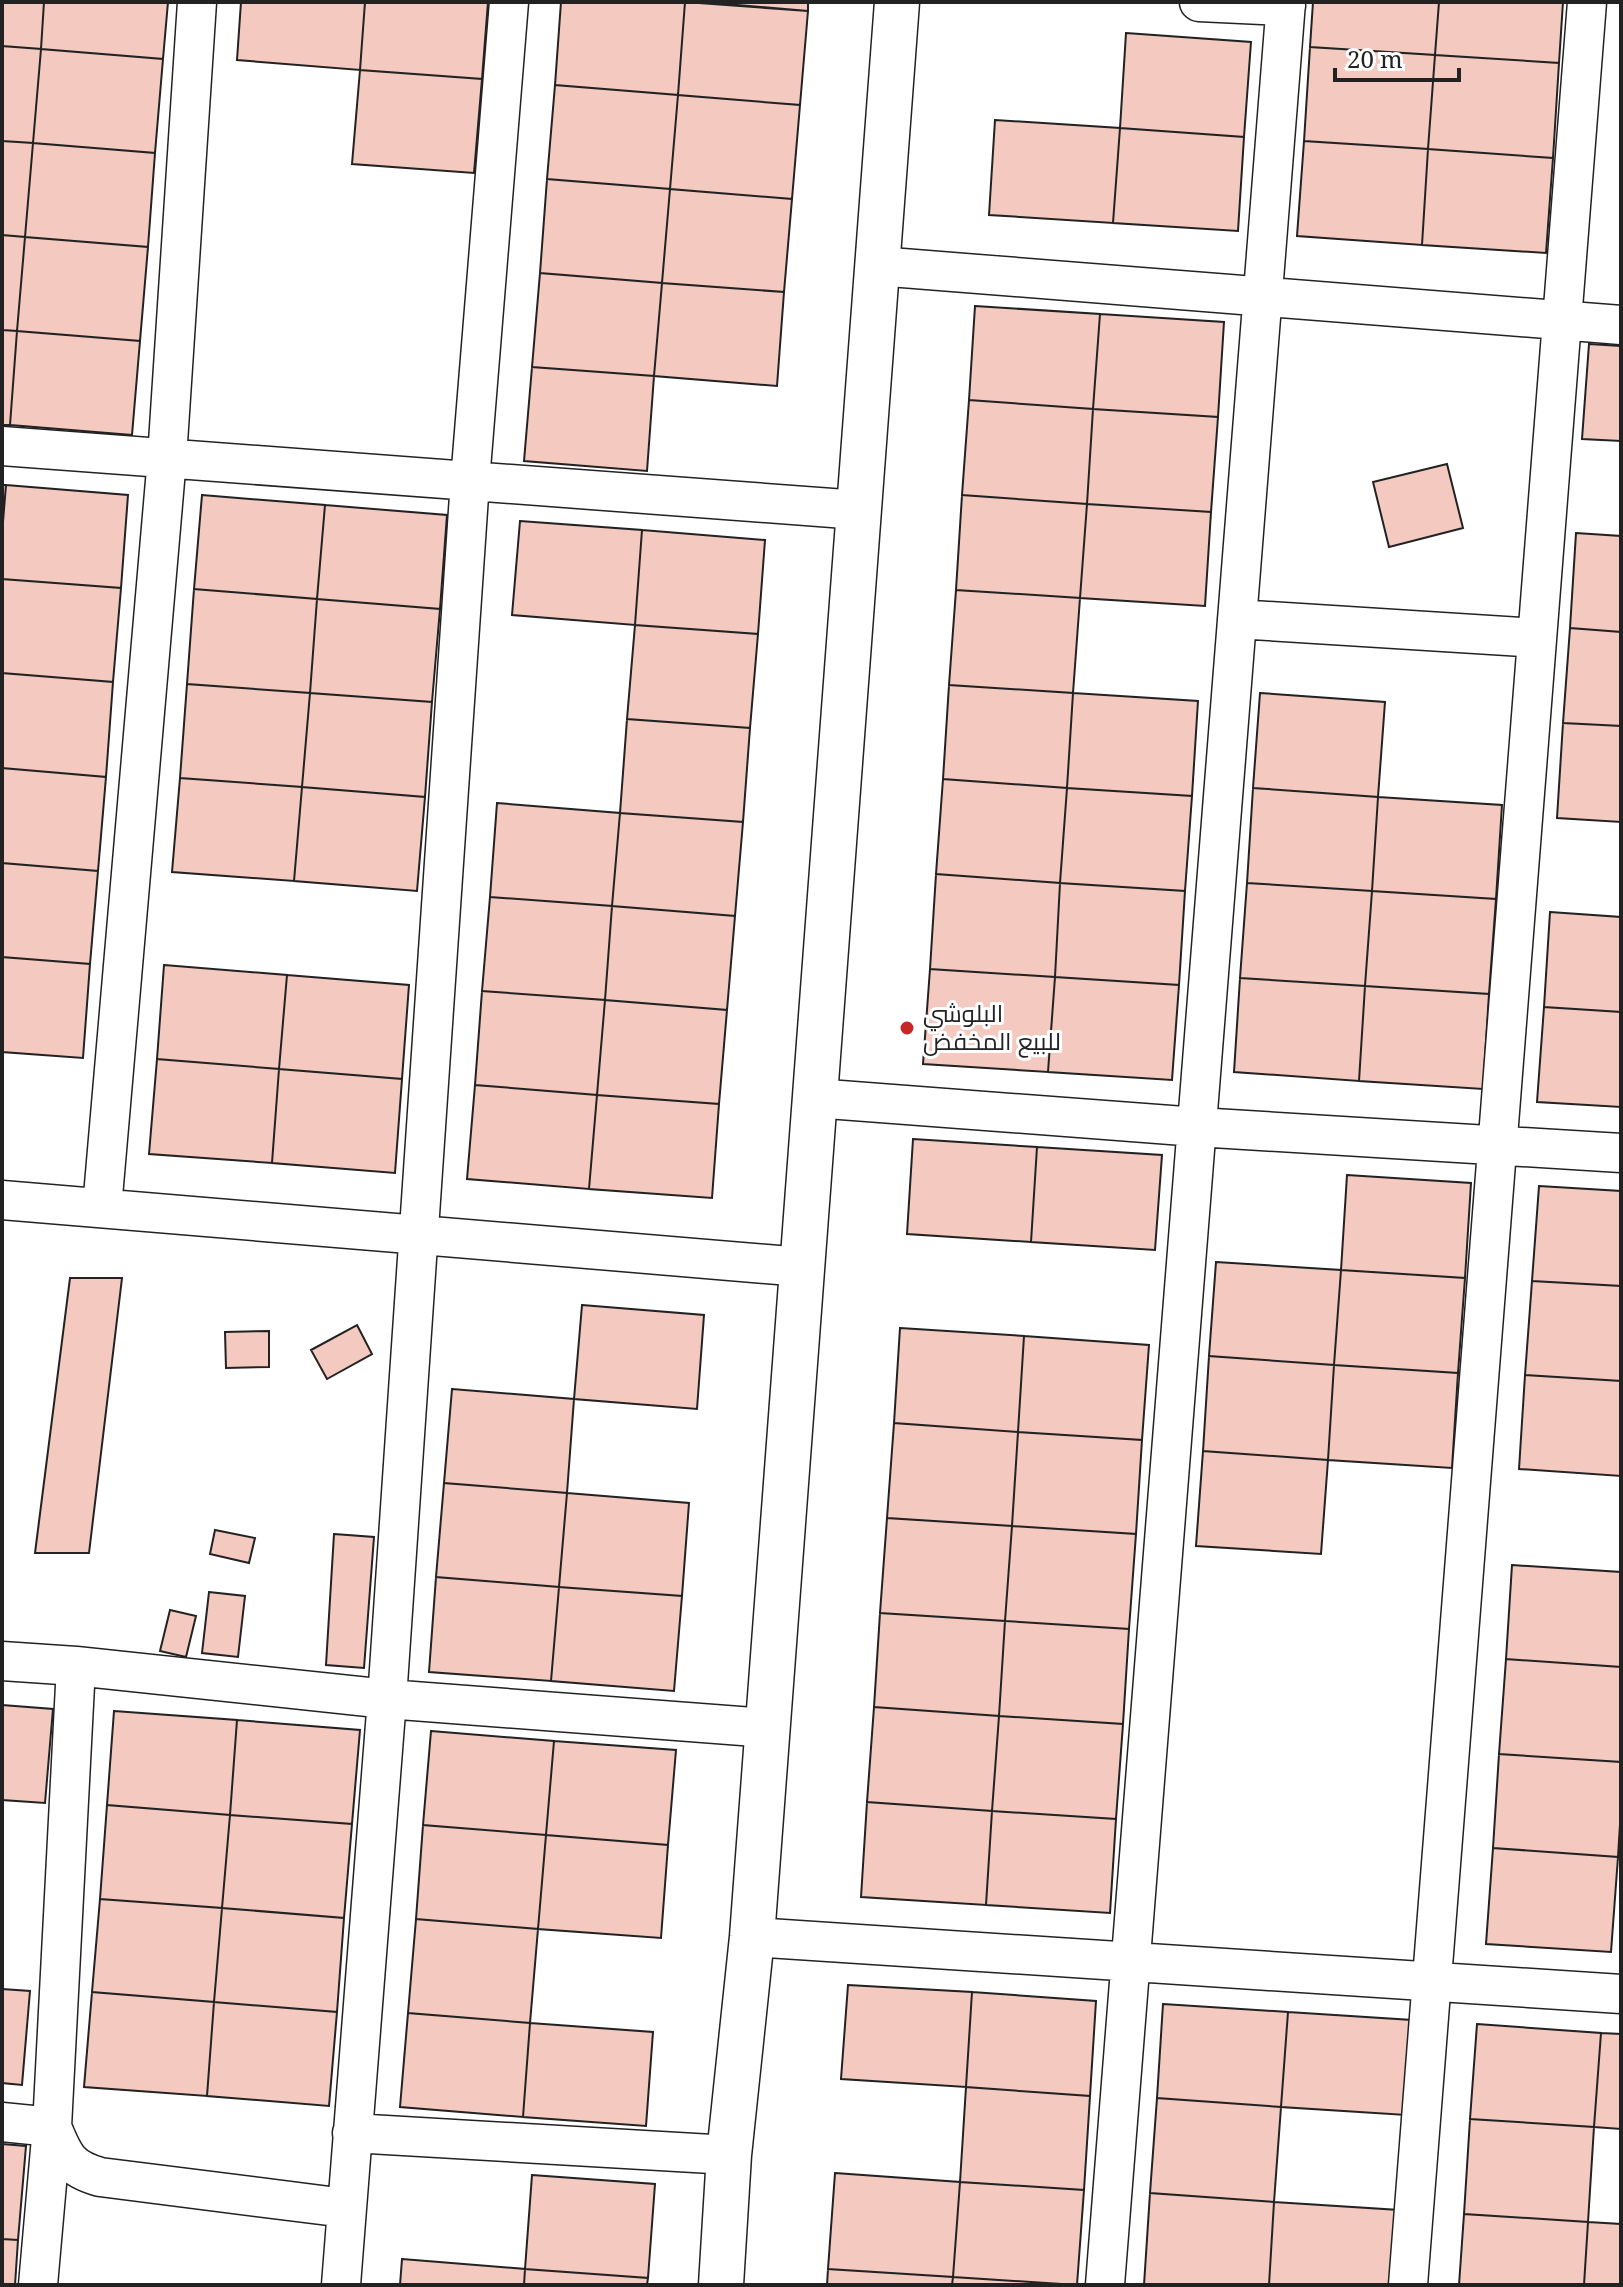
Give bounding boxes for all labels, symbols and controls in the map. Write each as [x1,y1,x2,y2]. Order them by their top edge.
scale bar [1335,32,1459,82]
text: 20 m [1347,42,1403,75]
place label: البلوشي للبيع المخفض [923,996,1061,1058]
marker: البلوشي للبيع المخفض [898,1019,916,1037]

